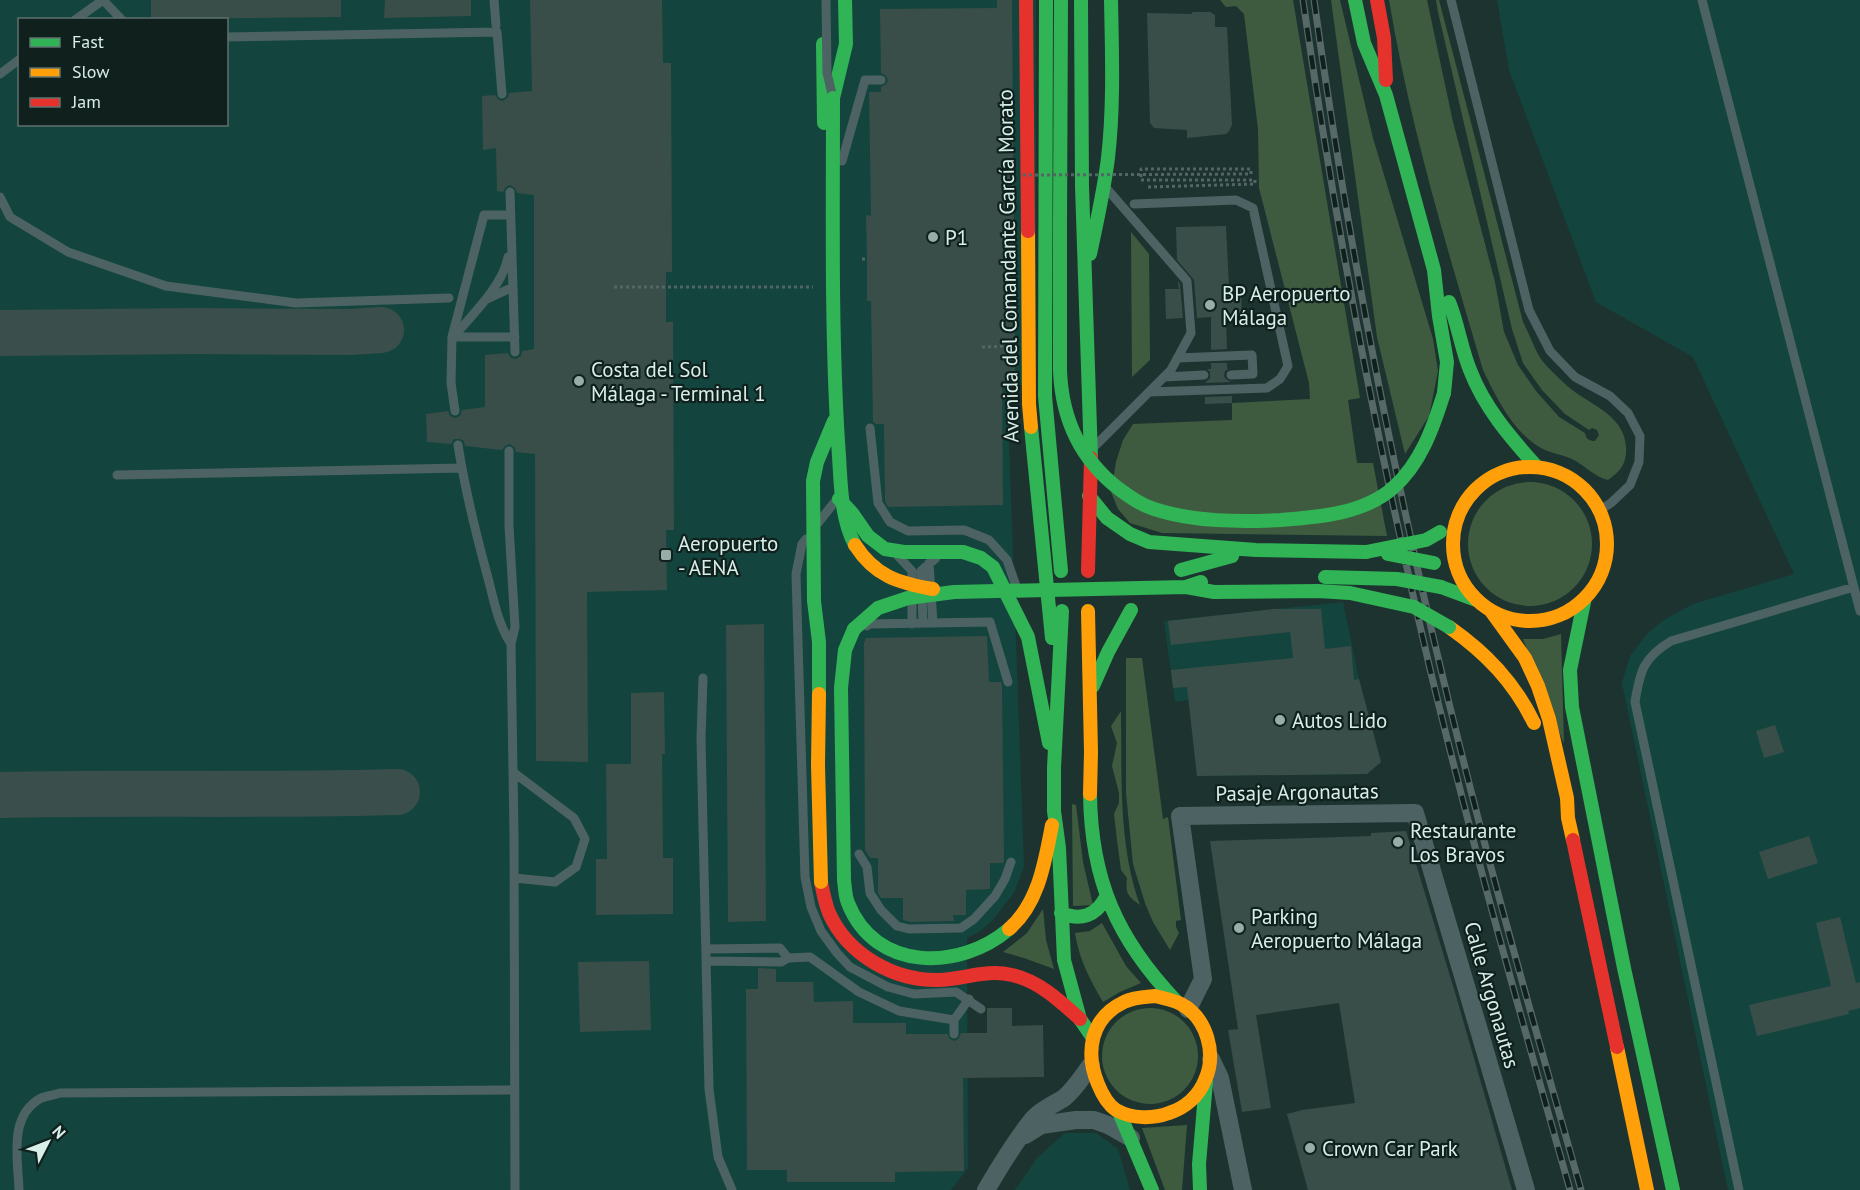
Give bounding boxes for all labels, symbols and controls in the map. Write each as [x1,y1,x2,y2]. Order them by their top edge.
legend [18,18,228,126]
text: Fast [72,30,104,53]
text: Slow [72,60,110,83]
street label: Avenida del Comandante García Morato [991,89,1025,443]
text: Jam [71,90,101,113]
place label: P1 [945,224,968,251]
marker: P1 [926,230,940,244]
place label: BP Aeropuerto Málaga [1222,280,1350,331]
marker: BP Aeropuerto Málaga [1203,298,1217,312]
place label: Costa del Sol Málaga - Terminal 1 [591,356,766,407]
marker: Costa del Sol Málaga - Terminal 1 [572,374,586,388]
place label: Aeropuerto - AENA [678,530,778,581]
marker: Aeropuerto - AENA [659,548,673,562]
place label: Autos Lido [1292,707,1387,734]
marker: Autos Lido [1273,713,1287,727]
street label: Pasaje Argonautas [1215,777,1379,807]
place label: Restaurante Los Bravos [1410,817,1516,868]
marker: Restaurante Los Bravos [1391,835,1405,849]
place label: Parking Aeropuerto Málaga [1251,903,1422,954]
street label: Calle Argonautas [1458,918,1526,1072]
marker: Parking Aeropuerto Málaga [1232,921,1246,935]
north arrow [18,1112,78,1172]
text: N [48,1121,70,1143]
place label: Crown Car Park [1322,1135,1458,1162]
marker: Crown Car Park [1303,1141,1317,1155]

